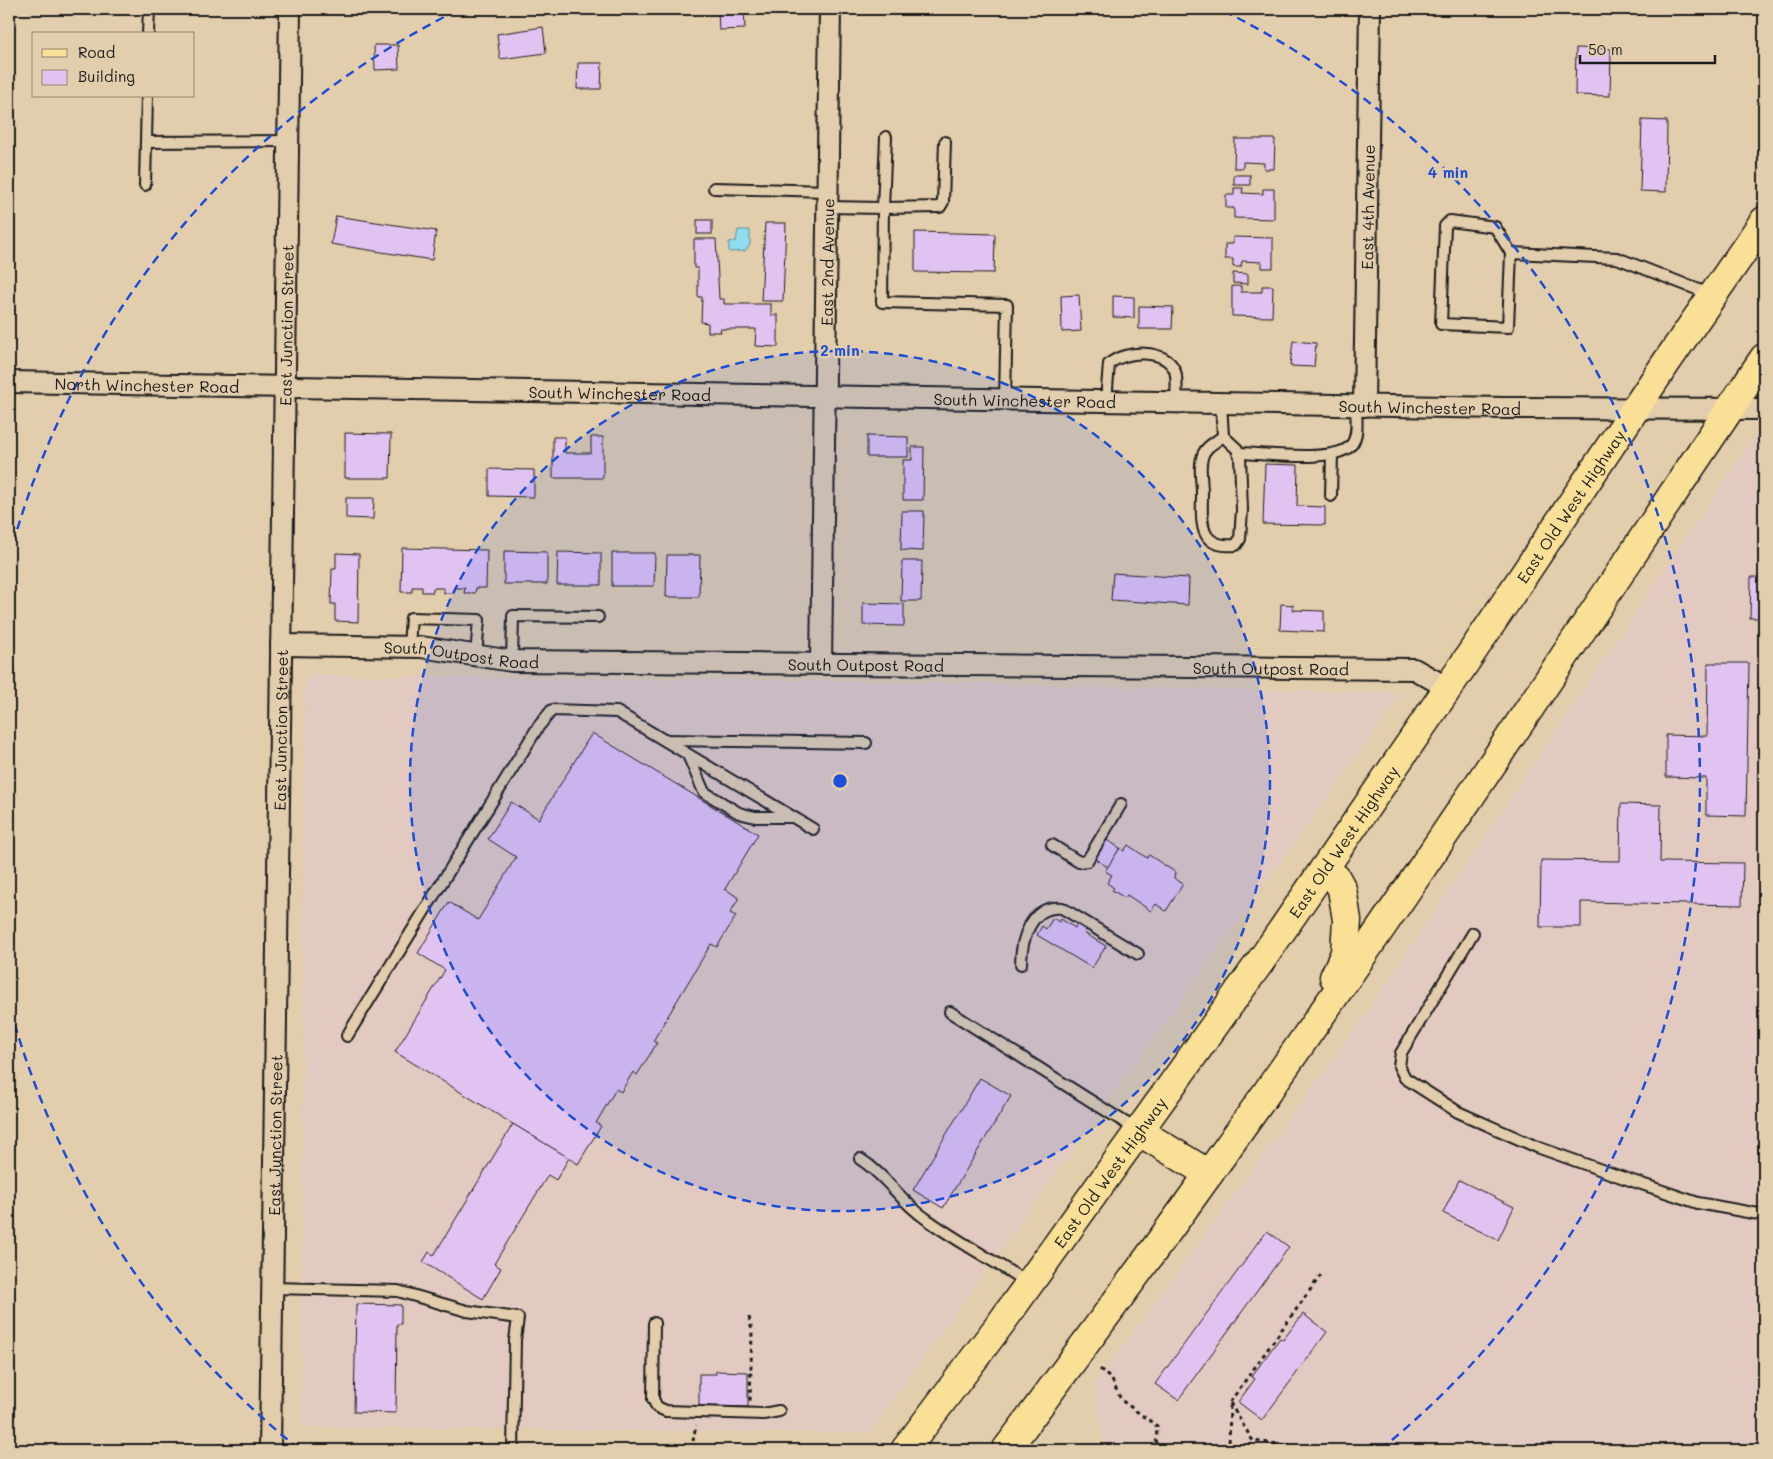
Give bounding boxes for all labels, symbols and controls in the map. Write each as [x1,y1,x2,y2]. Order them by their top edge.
legend [32,32,195,98]
scale bar [1580,32,1716,64]
text: 50 m [1588,39,1623,59]
text: Road [78,42,115,62]
text: Building [78,66,135,86]
street label: East 4th Avenue [1356,144,1378,270]
text: 4 min [1428,162,1468,182]
street label: East 2nd Avenue [815,198,838,326]
street label: East Junction Street [274,244,297,406]
text: 2 min [820,340,860,360]
street label: North Winchester Road [55,372,239,397]
street label: South Winchester Road [528,381,711,405]
street label: South Winchester Road [933,388,1116,412]
street label: South Winchester Road [1338,395,1521,419]
street label: East Old West Highway [1511,425,1629,587]
street label: South Outpost Road [384,636,539,672]
street label: East Junction Street [268,649,292,811]
street label: South Outpost Road [788,653,944,675]
street label: South Outpost Road [1193,657,1349,679]
street label: East Old West Highway [1283,761,1403,922]
centre of rings [831,772,849,790]
street label: East Junction Street [263,1054,286,1216]
street label: East Old West Highway [1048,1093,1170,1251]

